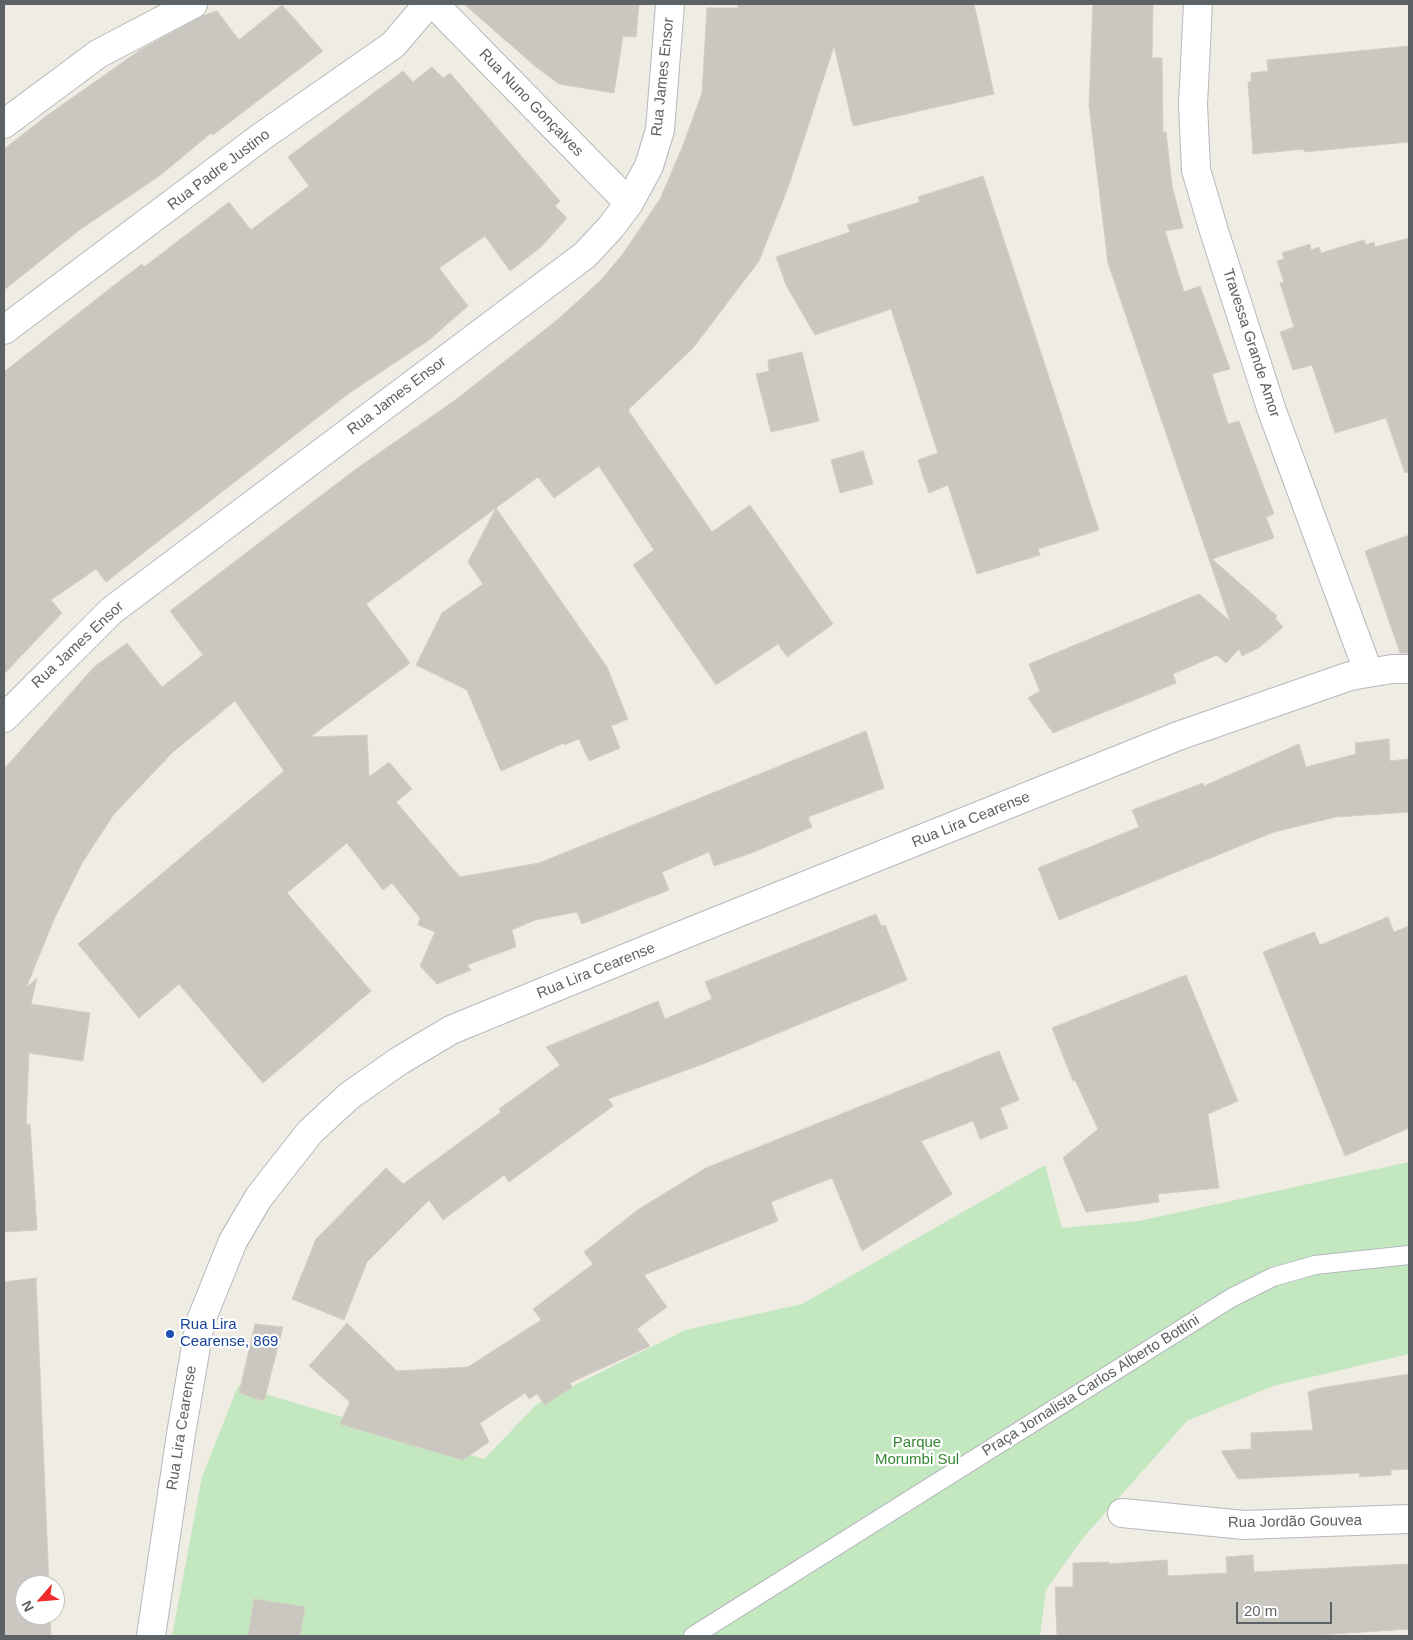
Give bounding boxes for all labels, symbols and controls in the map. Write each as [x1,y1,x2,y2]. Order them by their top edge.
street label: Rua James Ensor [648,17,678,137]
street label: Rua Nuno Gonçalves [475,45,587,161]
street label: Rua Padre Justino [164,126,274,214]
street label: Travessa Grande Amor [1218,266,1284,420]
street label: Rua James Ensor [344,353,450,439]
street label: Rua James Ensor [28,598,128,692]
street label: Rua Lira Cearense [909,788,1033,852]
street label: Rua Lira Cearense [534,939,658,1003]
street label: Praça Jornalista Carlos Alberto Bottini [979,1311,1203,1461]
place label: Rua Lira Cearense, 869 [180,1316,278,1351]
marker: Rua Lira Cearense, 869 [164,1328,176,1340]
street label: Rua Lira Cearense [163,1364,201,1492]
park label: Parque Morumbi Sul [875,1434,959,1469]
street label: Rua Jordão Gouvea [1228,1512,1362,1532]
north arrow [15,1575,65,1625]
scale bar [1238,1592,1334,1624]
text: N [18,1598,37,1614]
text: 20 m [1244,1602,1277,1619]

